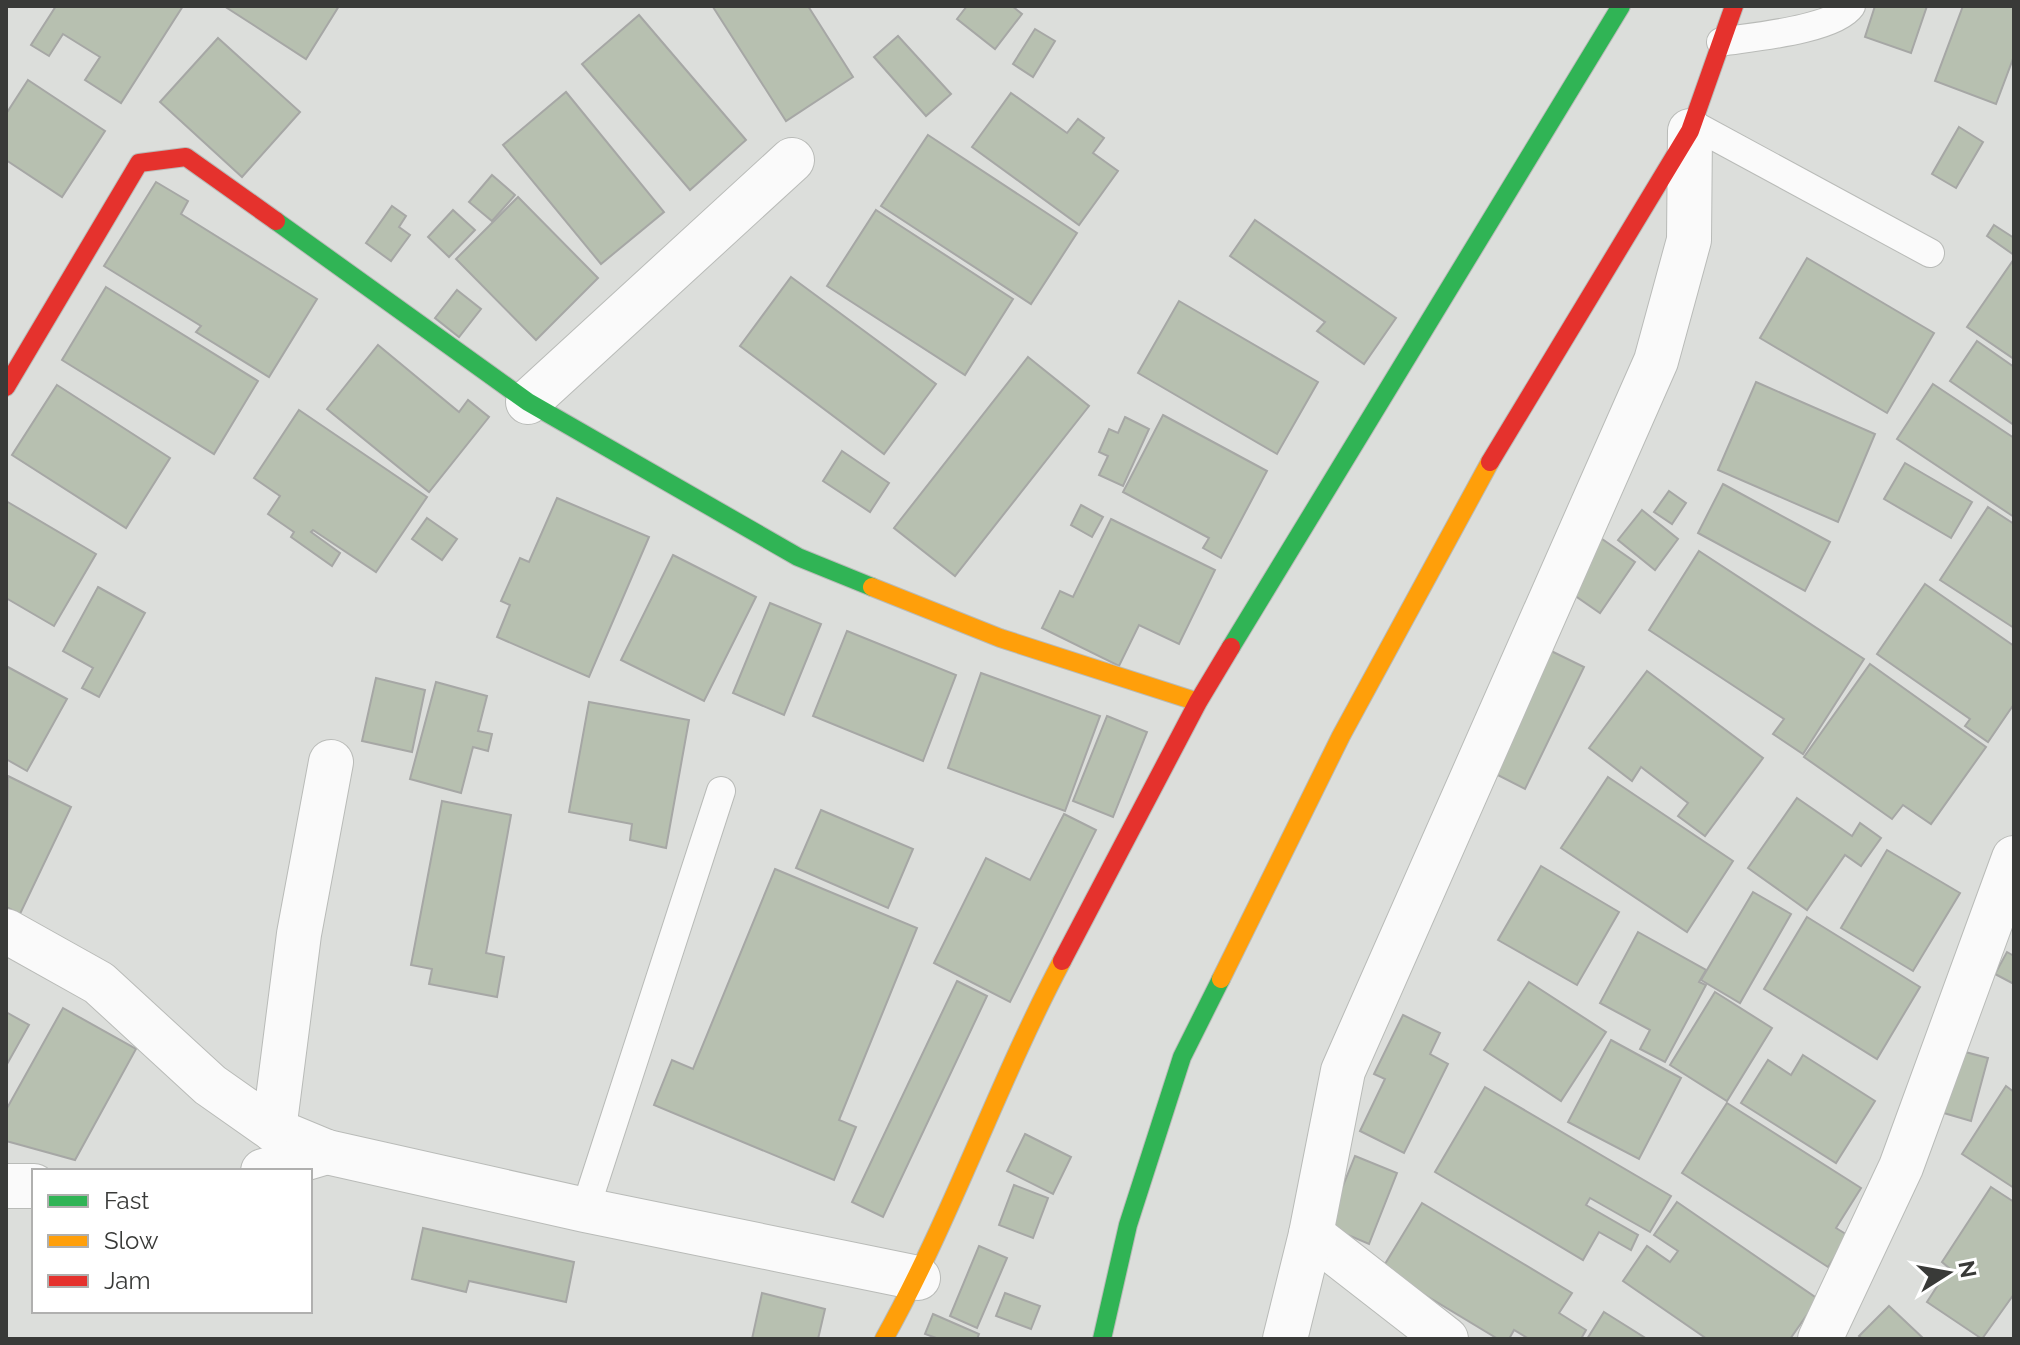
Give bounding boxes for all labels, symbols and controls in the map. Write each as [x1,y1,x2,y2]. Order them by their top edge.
legend [32,1169,312,1313]
text: Fast [104,1186,149,1215]
text: Slow [104,1226,159,1255]
north arrow [1908,1233,1988,1313]
text: N [1953,1258,1982,1280]
text: Jam [104,1266,150,1295]

